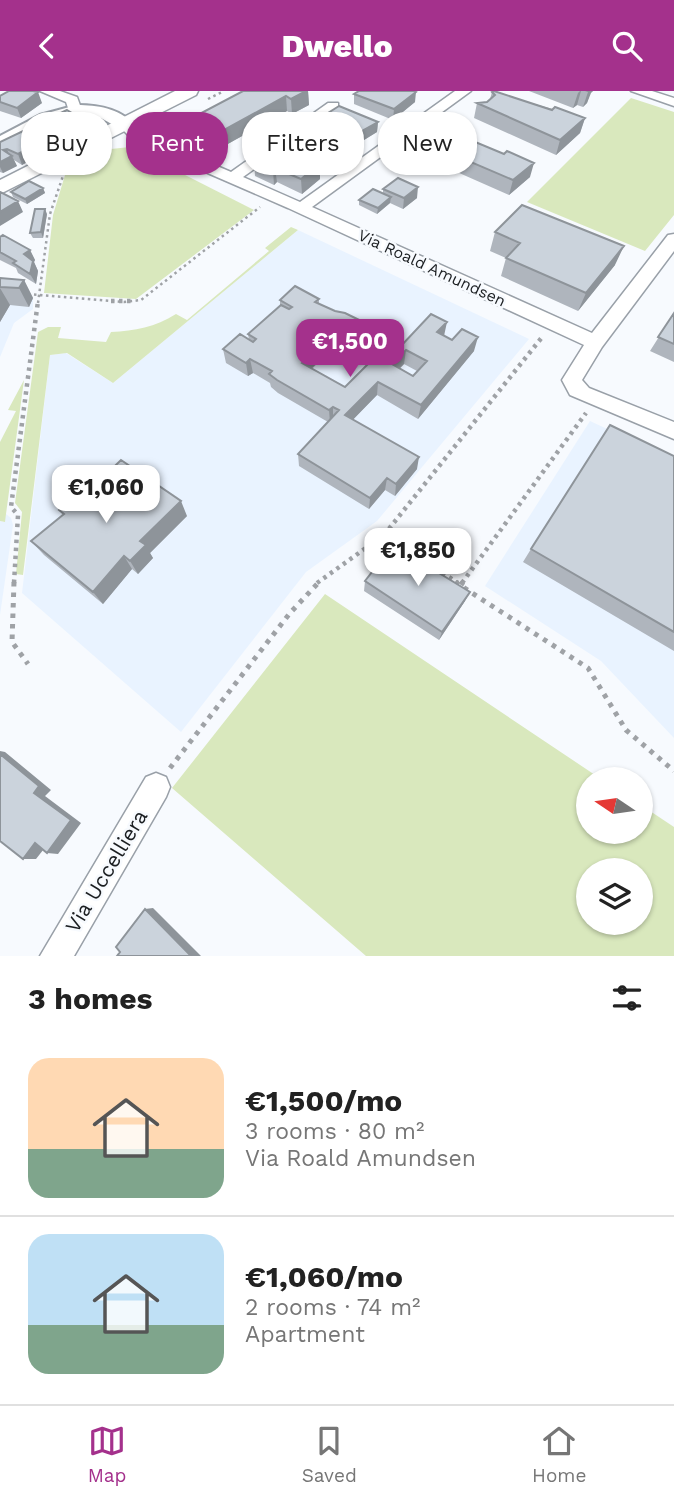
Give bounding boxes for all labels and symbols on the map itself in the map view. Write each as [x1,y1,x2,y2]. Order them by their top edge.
street label: Via Roald Amundsen [355,225,509,311]
pin: €1,500 [293,320,407,379]
pin: €1,060 [49,465,163,525]
pin: €1,850 [361,529,475,588]
north arrow [576,767,653,843]
street label: Via Uccelliera [60,805,153,937]

